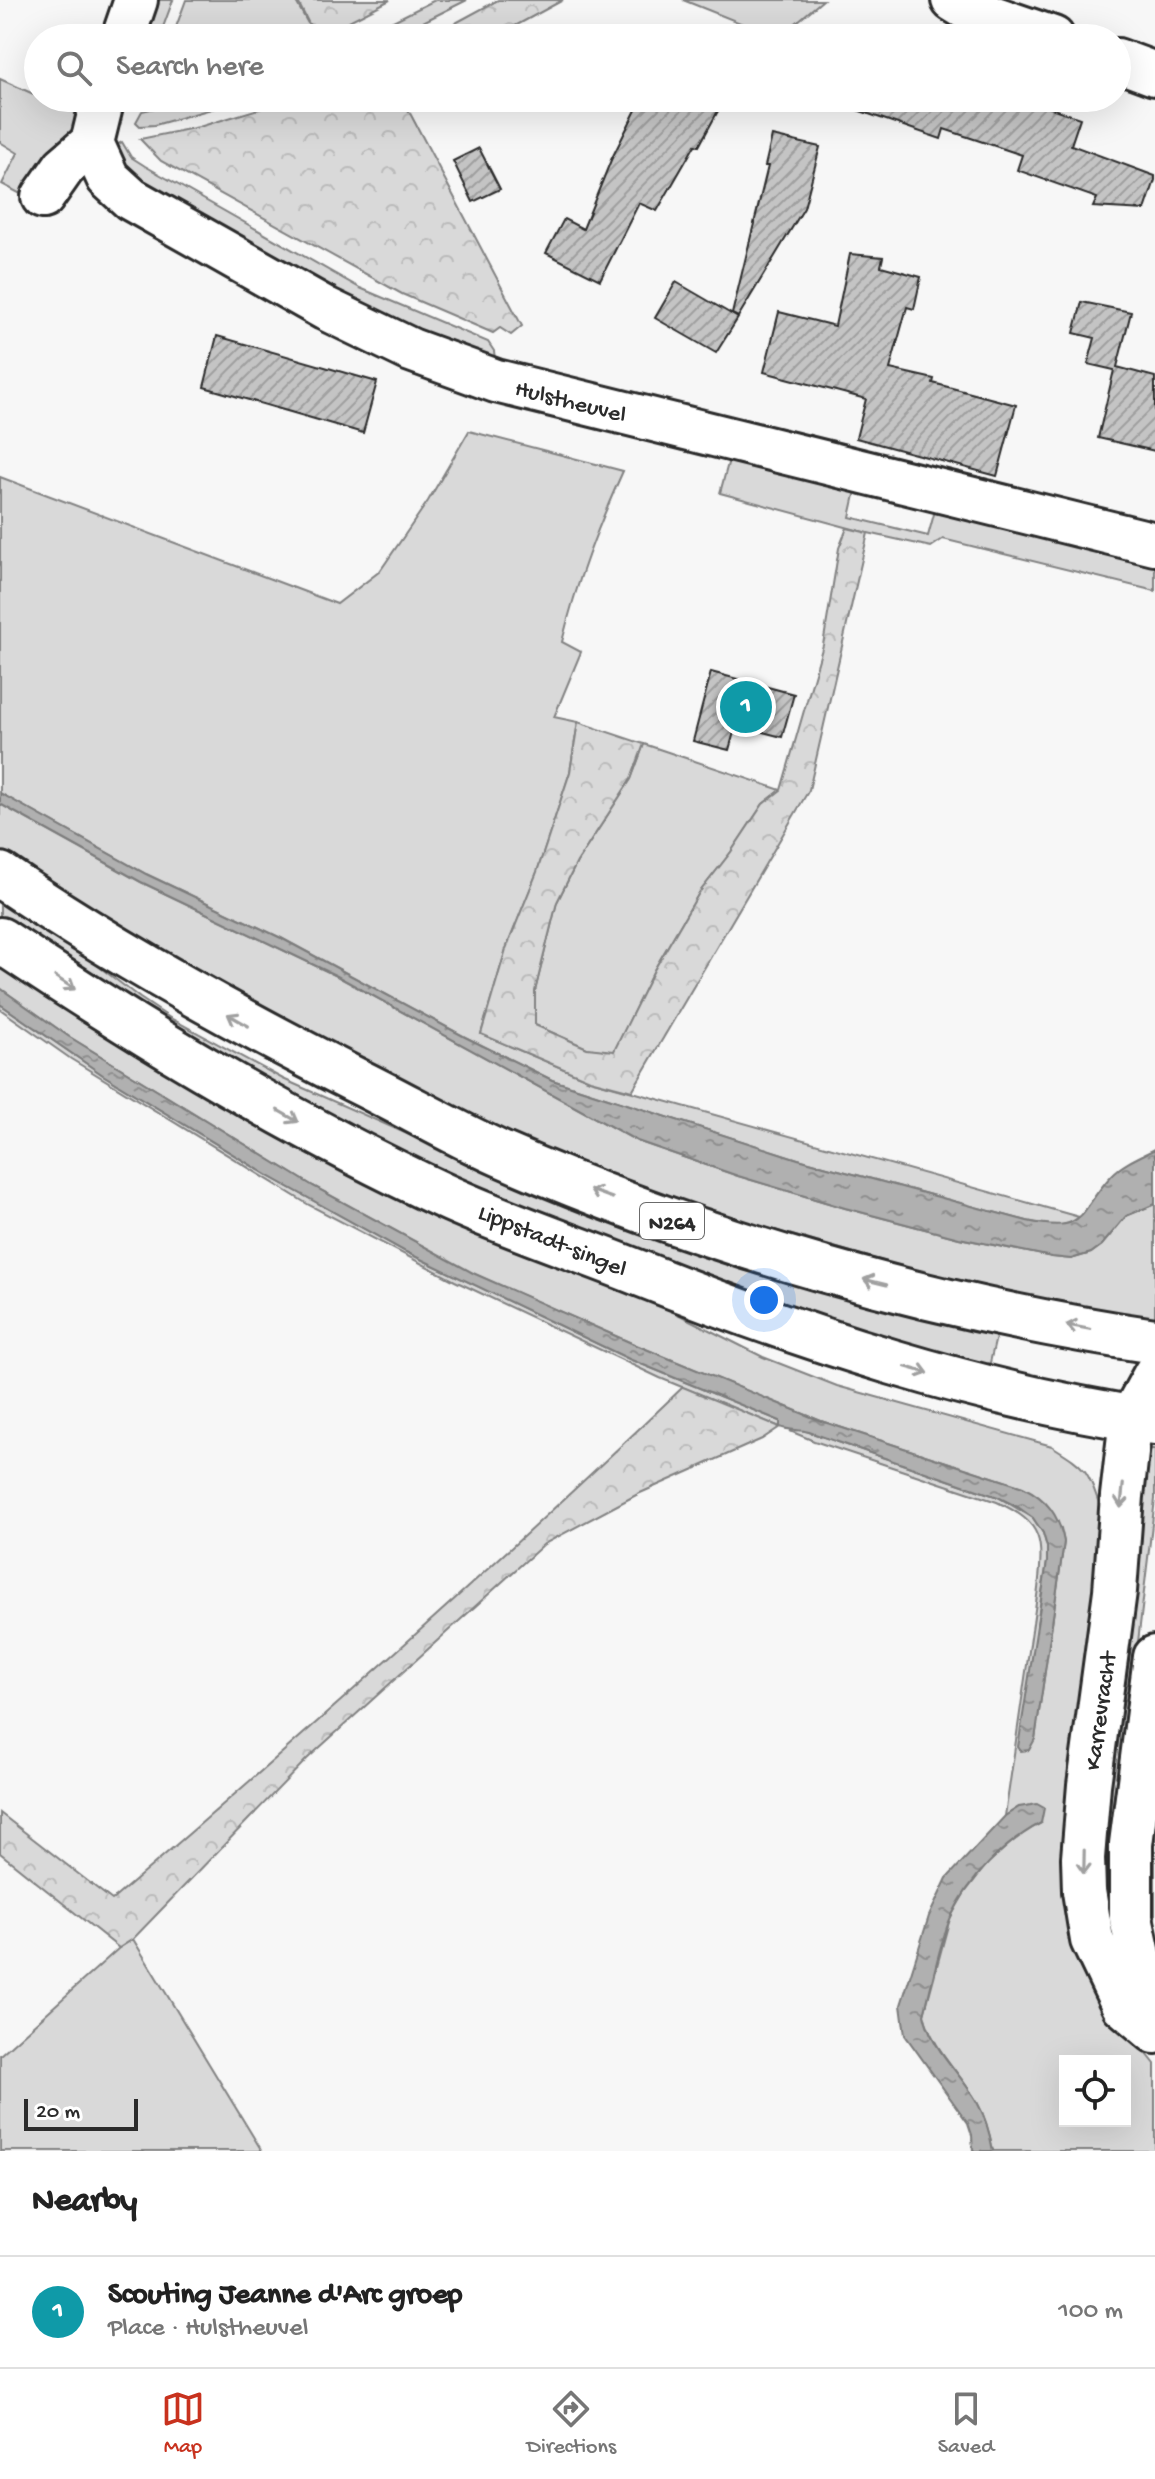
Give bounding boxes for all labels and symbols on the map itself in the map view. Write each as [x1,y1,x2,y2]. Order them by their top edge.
street label: Hulstheuvel [511,376,629,431]
pin: 1 [720,677,772,737]
one-way arrow [53,975,76,991]
one-way arrow [227,1012,250,1028]
one-way arrow [276,1109,299,1125]
one-way arrow [589,1186,614,1201]
street label: Lippstadt-singel [473,1199,630,1285]
road number: N264 [640,1203,704,1239]
one-way arrow [863,1273,888,1288]
your location [744,1280,784,1320]
one-way arrow [1066,1319,1091,1334]
one-way arrow [904,1363,930,1378]
one-way arrow [1115,1482,1130,1509]
street label: Karrevracht [1080,1648,1125,1773]
one-way arrow [1076,1848,1092,1875]
scale bar [24,2095,138,2131]

